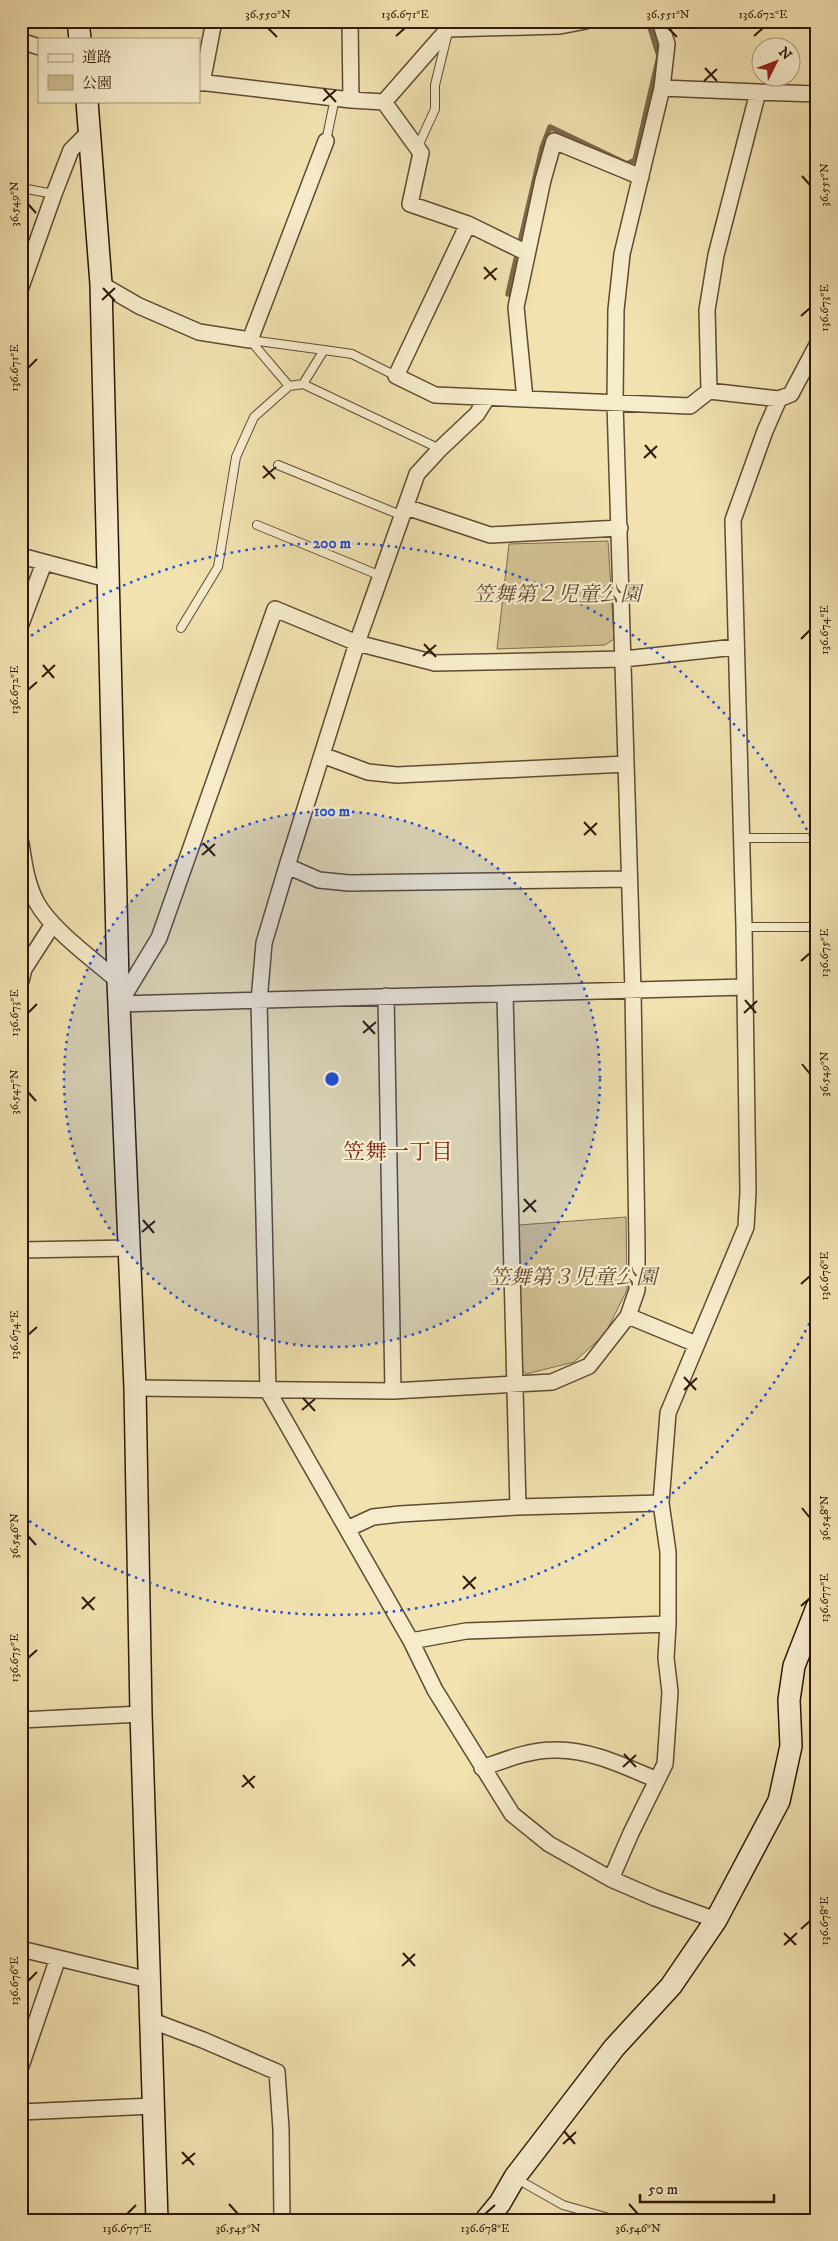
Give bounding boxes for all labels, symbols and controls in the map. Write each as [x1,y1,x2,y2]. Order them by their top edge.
text: 36.550°N [245,7,291,22]
text: 136.671°E [381,7,429,22]
text: 36.551°N [646,7,690,22]
text: 136.672°E [739,7,788,22]
legend [38,38,200,102]
north arrow [750,38,800,88]
text: N [774,44,796,65]
text: 道路 [82,48,112,67]
text: 公園 [82,74,112,93]
text: 36.551°N [817,163,832,207]
text: 36.549°N [7,181,22,227]
text: 136.673°E [817,284,832,332]
text: 136.671°E [7,344,22,392]
text: 200 m [313,534,352,553]
park label: 笠舞第２児童公園 [473,582,644,608]
text: 136.674°E [817,605,832,655]
text: 136.672°E [7,665,22,714]
text: 100 m [314,802,351,821]
text: 136.675°E [817,928,832,977]
text: 136.673°E [7,989,22,1037]
text: 36.549°N [817,1051,832,1097]
text: 36.547°N [7,1069,22,1115]
centre of rings [323,1070,341,1088]
district label: 笠舞一丁目 [343,1139,453,1166]
text: 136.676°E [817,1251,832,1301]
park label: 笠舞第３児童公園 [489,1265,660,1291]
text: 136.674°E [7,1310,22,1360]
text: 36.548°N [817,1495,832,1541]
text: 36.546°N [7,1513,22,1559]
text: 136.677°E [817,1573,832,1623]
text: 136.675°E [7,1633,22,1682]
text: 136.678°E [817,1896,832,1945]
text: 136.676°E [7,1956,22,2006]
scale bar [640,2171,774,2203]
text: 50 m [648,2180,678,2199]
text: 136.677°E [102,2221,152,2236]
text: 36.545°N [215,2221,261,2236]
text: 136.678°E [461,2221,510,2236]
text: 36.546°N [615,2221,661,2236]

